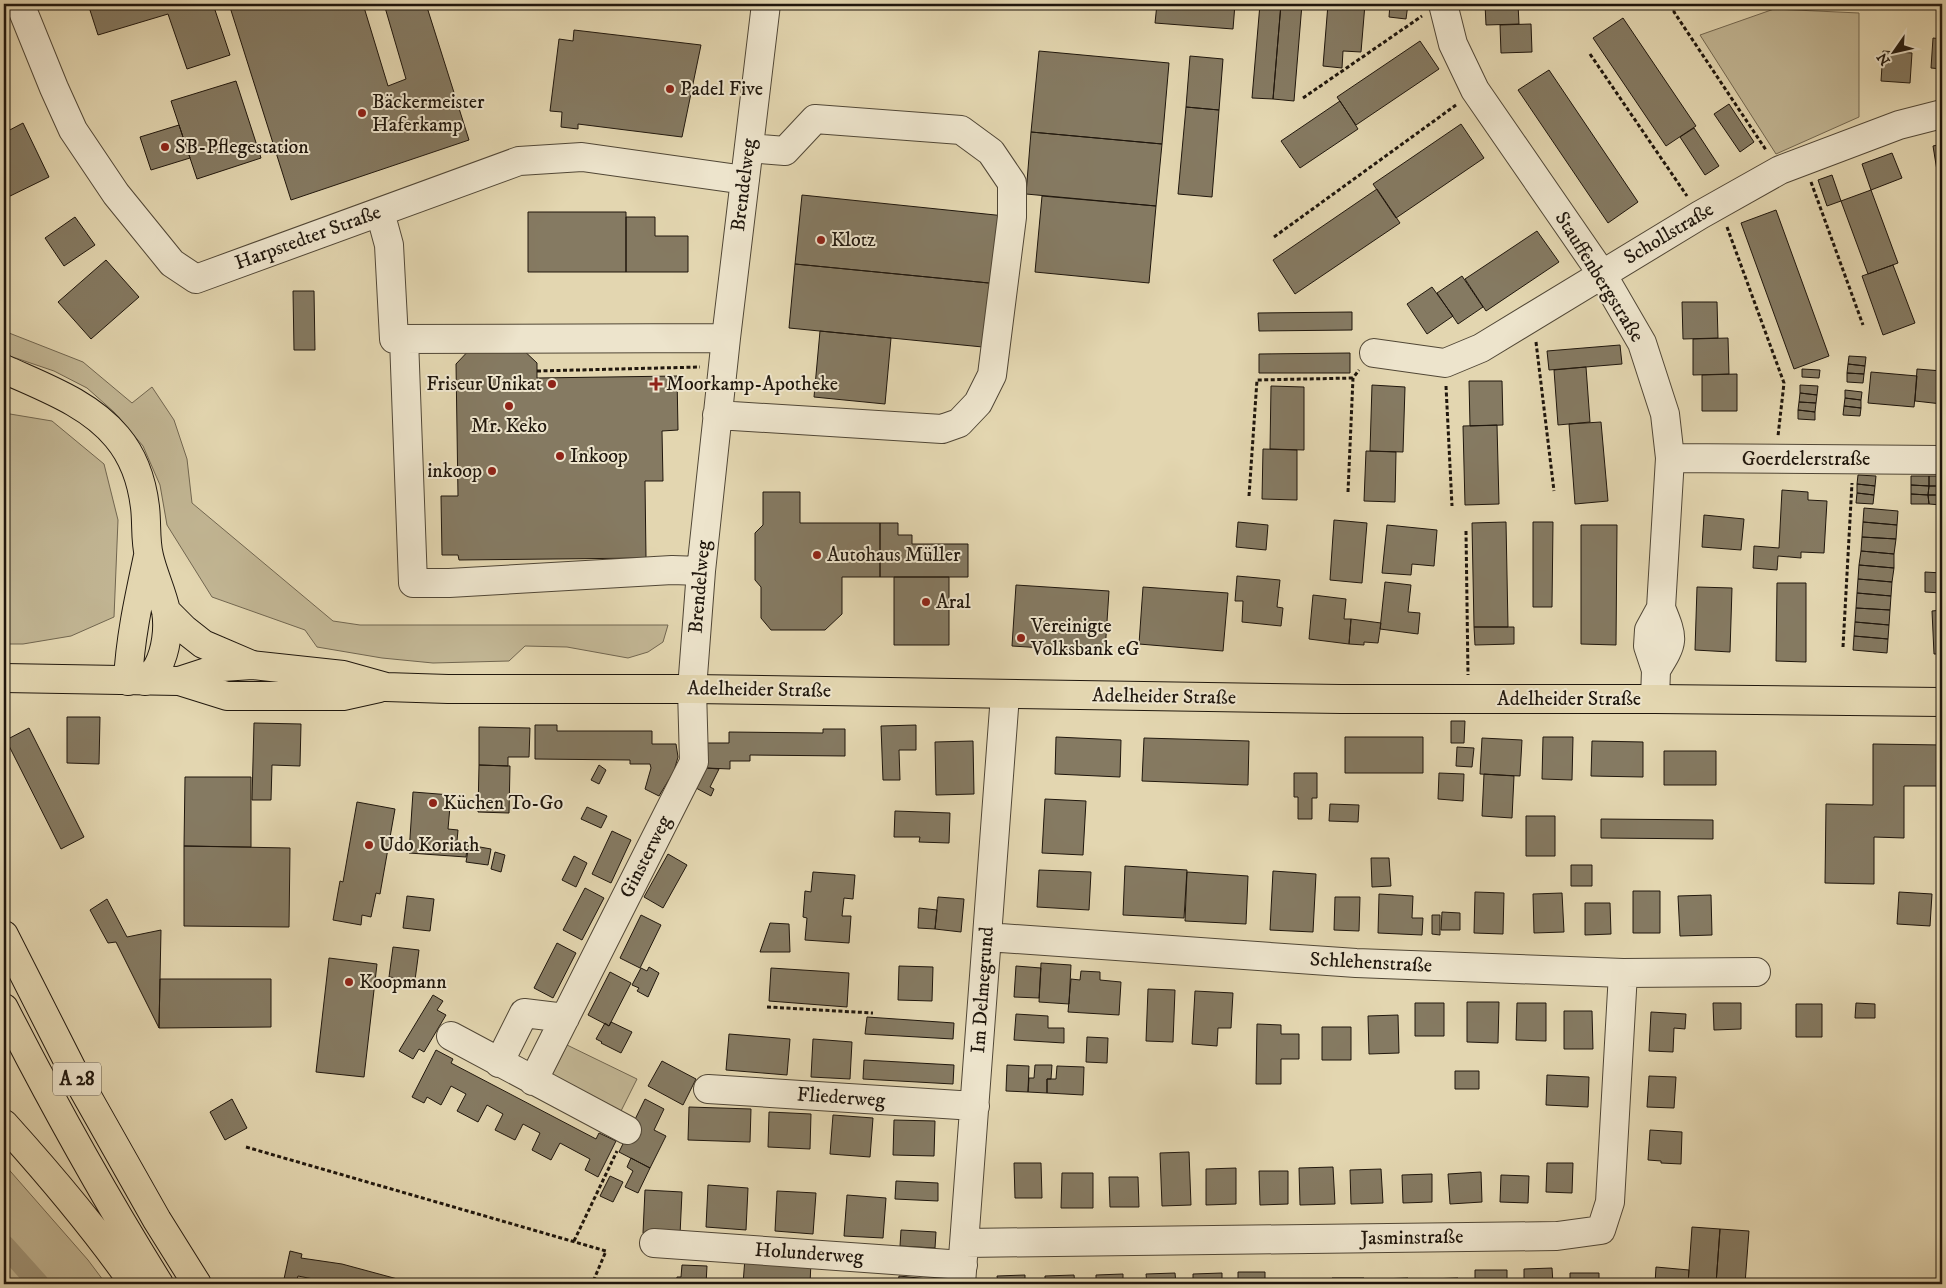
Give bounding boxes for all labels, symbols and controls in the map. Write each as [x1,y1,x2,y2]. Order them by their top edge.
north arrow [1868,28,1918,78]
text: N [1873,48,1895,69]
place label: Padel Five [680,77,763,102]
marker: Padel Five [664,83,676,95]
place label: Bäckermeister Haferkamp [372,90,485,138]
marker: Bäckermeister Haferkamp [356,107,368,119]
place label: SB-Pflegestation [175,135,309,160]
street label: Brendelweg [726,137,762,233]
marker: SB-Pflegestation [159,141,171,153]
street label: Schollstraße [1619,197,1719,271]
street label: Harpstedter Straße [231,200,385,276]
street label: Stauffenbergstraße [1549,207,1649,347]
place label: Klotz [831,228,876,253]
marker: Klotz [815,234,827,246]
place label: Friseur Unikat [426,372,542,397]
place label: Moorkamp-Apotheke [666,372,838,397]
marker: Friseur Unikat [546,378,558,390]
marker: Moorkamp-Apotheke [650,378,662,390]
marker: Mr. Keko [503,400,515,412]
place label: Mr. Keko [471,414,547,439]
place label: Inkoop [570,444,628,469]
street label: Goerdelerstraße [1742,447,1870,472]
marker: Inkoop [554,450,566,462]
place label: inkoop [427,459,482,484]
marker: inkoop [486,465,498,477]
street label: Brendelweg [683,539,717,635]
place label: Autohaus Müller [827,543,961,568]
marker: Autohaus Müller [811,549,823,561]
place label: Aral [936,590,971,615]
marker: Aral [920,596,932,608]
place label: Vereinigte Volksbank eG [1030,614,1140,662]
marker: Vereinigte Volksbank eG [1015,632,1027,644]
street label: Adelheider Straße [687,676,831,704]
street label: Adelheider Straße [1092,683,1236,711]
street label: Adelheider Straße [1497,687,1641,712]
place label: Küchen To-Go [443,791,563,816]
marker: Küchen To-Go [427,797,439,809]
street label: Ginsterweg [615,811,678,902]
place label: Udo Koriath [379,833,480,858]
marker: Udo Koriath [363,839,375,851]
street label: Im Delmegrund [966,926,1000,1054]
street label: Schlehenstraße [1309,947,1433,979]
place label: Koopmann [359,970,447,995]
marker: Koopmann [343,976,355,988]
road number: A 28 [53,1062,101,1096]
street label: Fliederweg [796,1082,886,1114]
street label: Jasminstraße [1358,1225,1464,1251]
street label: Holunderweg [754,1238,864,1270]

